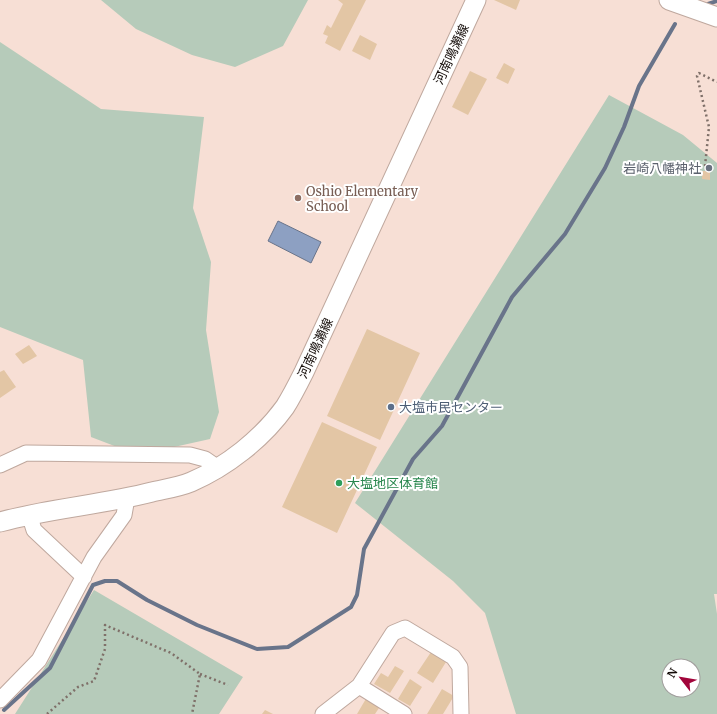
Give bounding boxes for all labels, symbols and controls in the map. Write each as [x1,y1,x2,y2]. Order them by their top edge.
street label: 河南鳴瀬線 [430,21,473,87]
place label: 岩崎八幡神社 [623,160,701,177]
marker: 岩崎八幡神社 [704,163,714,173]
place label: Oshio Elementary School [306,183,418,215]
marker: Oshio Elementary School [293,193,303,203]
street label: 河南鳴瀬線 [294,315,337,381]
place label: 大塩市民センター [399,399,503,416]
marker: 大塩市民センター [386,402,396,412]
place label: 大塩地区体育館 [347,475,438,492]
marker: 大塩地区体育館 [334,478,344,488]
north arrow [661,658,701,698]
text: N [664,665,681,680]

